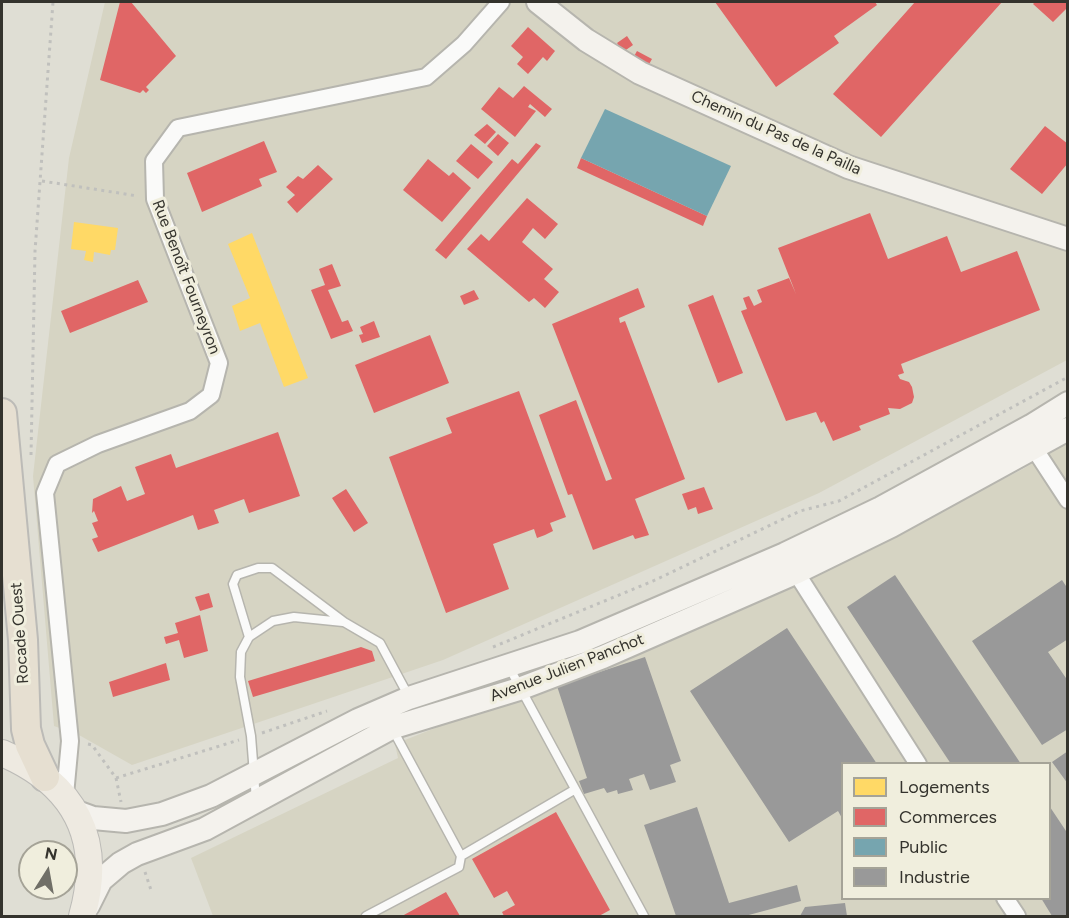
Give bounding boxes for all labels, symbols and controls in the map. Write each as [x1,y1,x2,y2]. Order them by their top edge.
street label: Chemin du Pas de la Pailla [688,87,864,179]
street label: Rue Benoît Fourneyron [148,197,224,357]
street label: Rocade Ouest [7,582,33,684]
street label: Avenue Julien Panchot [487,630,647,706]
legend [841,762,1051,900]
text: Logements [899,776,990,798]
text: Commerces [899,806,997,828]
text: Public [899,836,948,858]
north arrow [18,840,78,900]
text: N [43,843,59,864]
text: Industrie [899,866,970,888]

